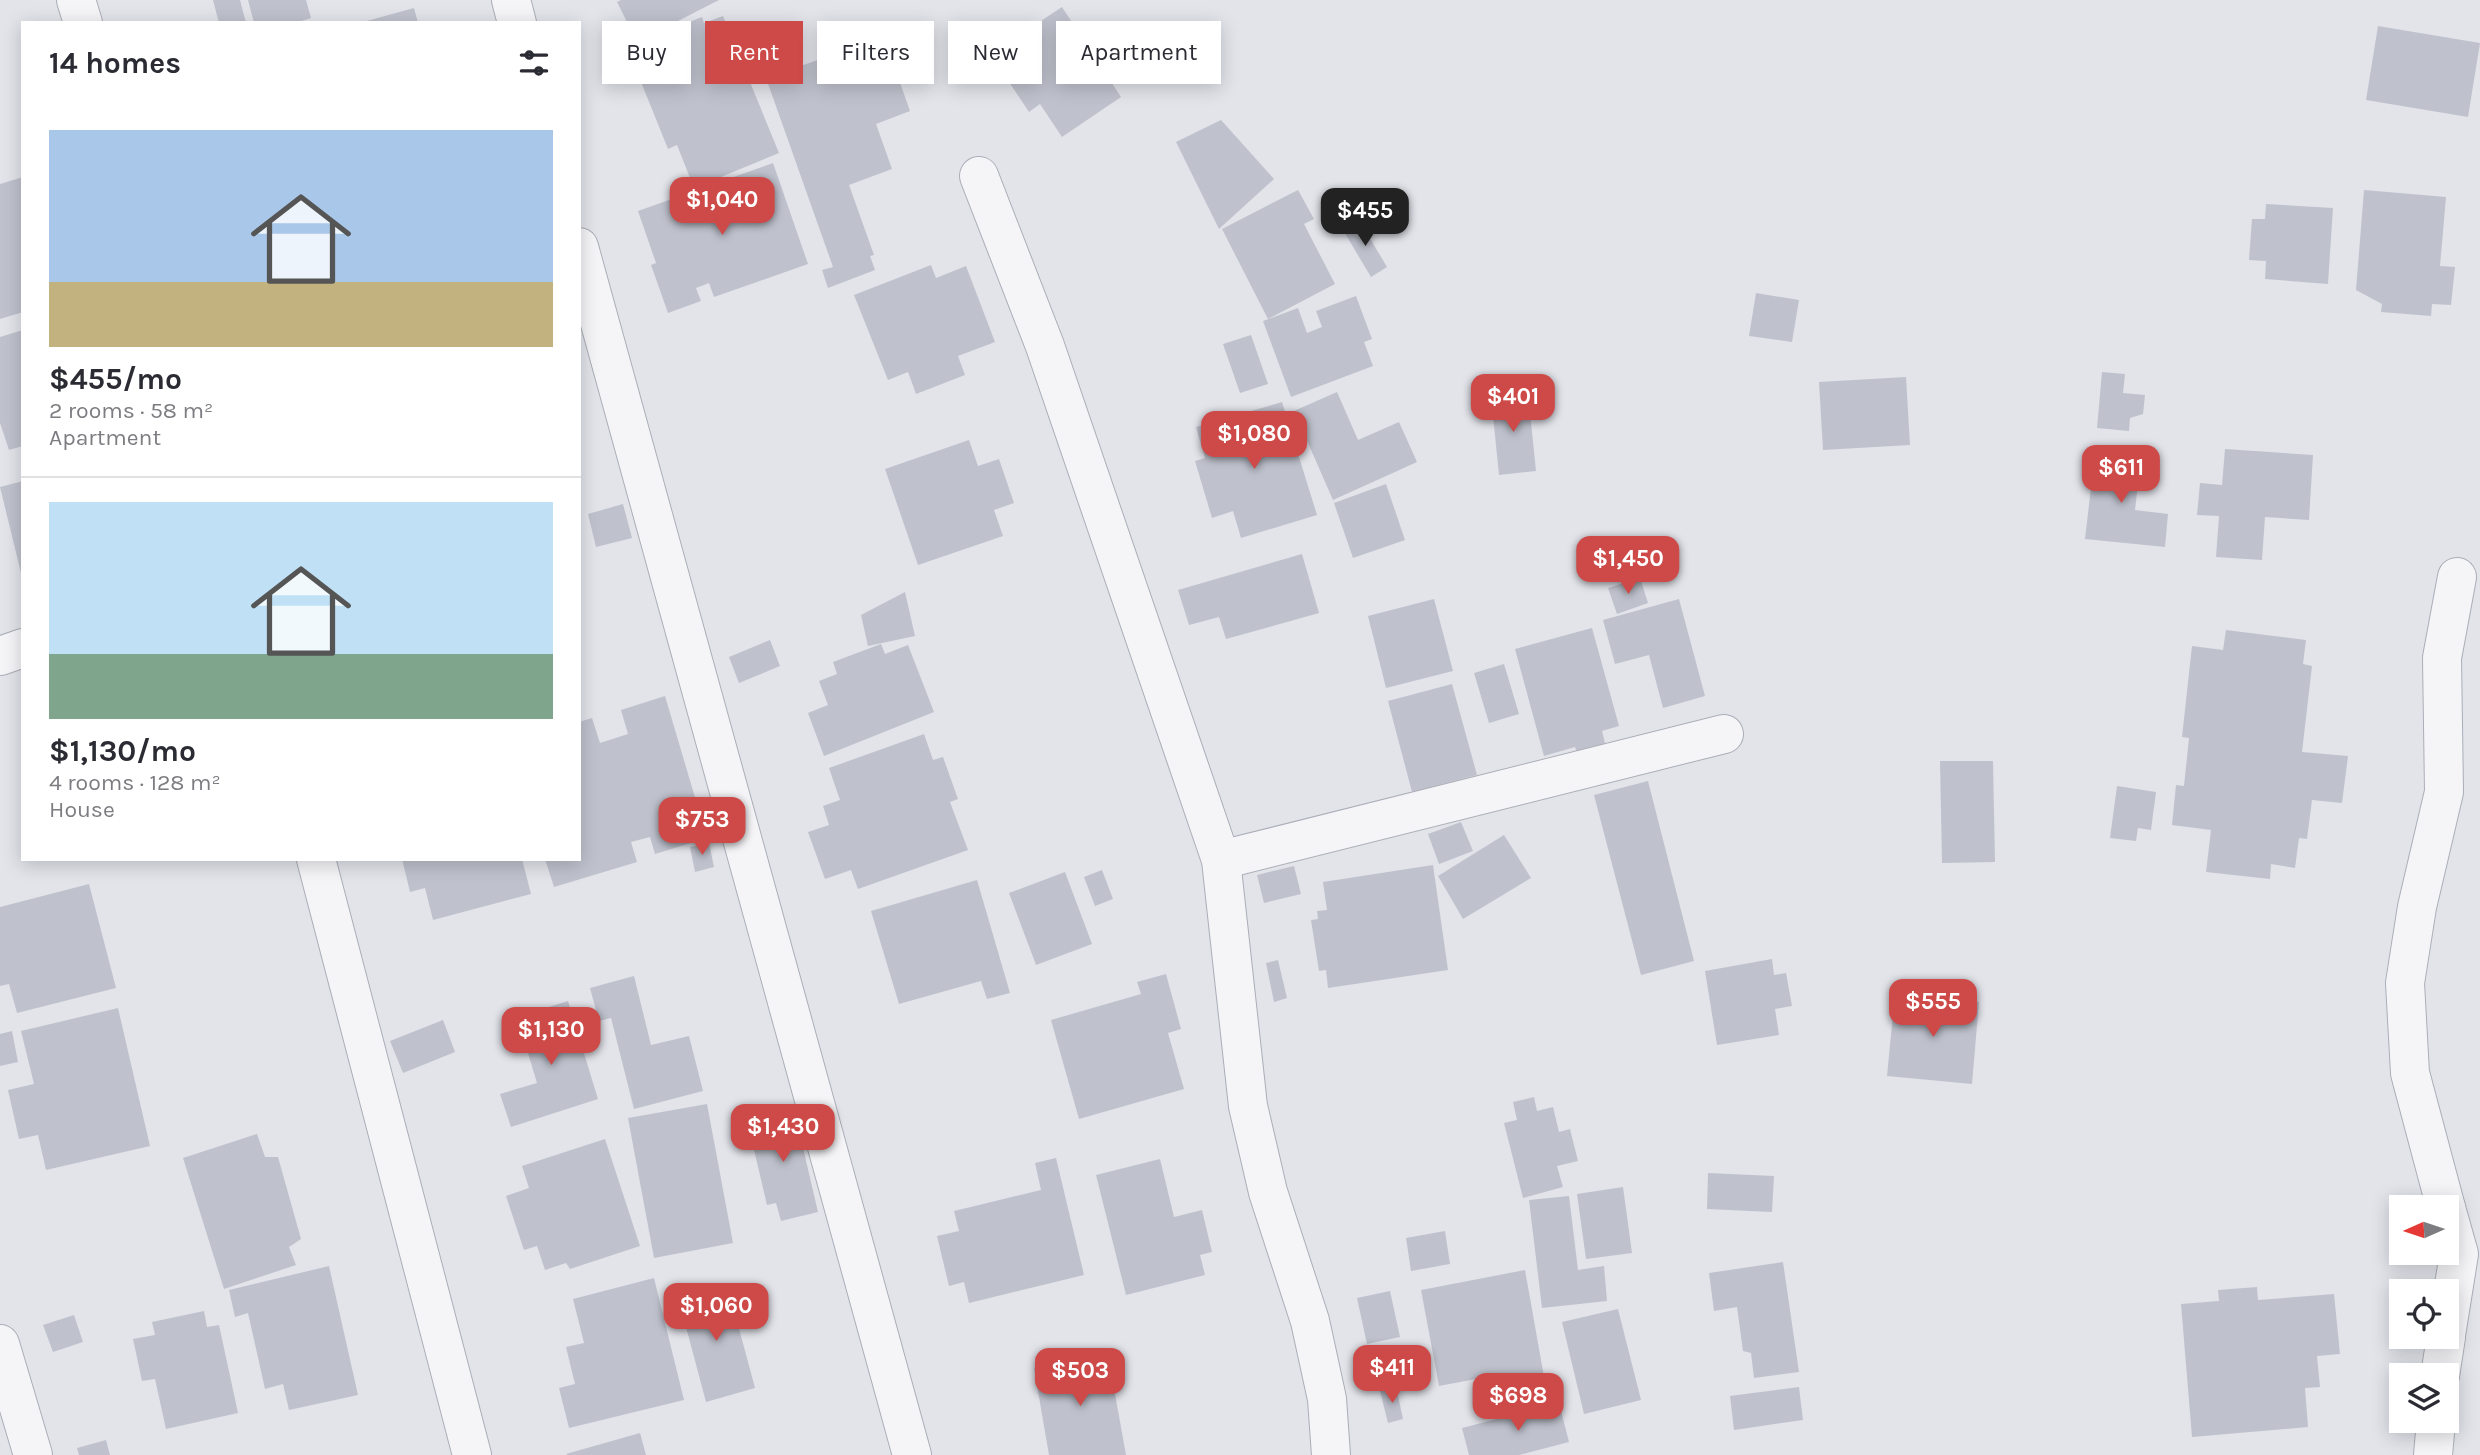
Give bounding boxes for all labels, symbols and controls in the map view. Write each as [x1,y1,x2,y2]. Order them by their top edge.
chip: Buy [602,21,691,84]
chip: Rent [705,21,803,84]
chip: Filters [817,21,934,84]
chip: New [948,21,1042,84]
chip: Apartment [1056,21,1221,84]
icon: filters [515,44,553,82]
text: 14 homes [49,45,181,81]
icon: home [238,176,364,302]
pin: $1,040 [665,177,779,237]
text: $1,040 [686,186,758,213]
pin: $455 [1324,188,1406,248]
text: $455 [1337,197,1393,224]
text: $455/mo [49,361,182,397]
pin: $401 [1472,374,1554,434]
text: $401 [1487,383,1539,410]
text: 2 rooms · 58 m² [49,397,213,424]
pin: $1,080 [1197,412,1311,471]
text: $1,080 [1217,420,1291,447]
text: Apartment [49,424,161,451]
pin: $611 [2080,446,2162,505]
text: $611 [2098,454,2144,481]
pin: $1,450 [1571,536,1685,596]
text: $1,450 [1592,545,1664,572]
icon: home [238,548,364,674]
text: $1,130/mo [49,733,196,769]
text: 4 rooms · 128 m² [49,769,221,796]
text: House [49,796,115,823]
pin: $753 [661,798,743,857]
text: $753 [675,806,729,833]
pin: $555 [1892,979,1974,1039]
text: $555 [1905,988,1961,1015]
pin: $1,130 [494,1007,608,1067]
text: $1,130 [518,1016,584,1043]
pin: $1,430 [726,1104,840,1164]
text: $1,430 [747,1113,819,1140]
north arrow [2389,1195,2459,1265]
map controls [2389,1195,2459,1433]
button: locate [2389,1279,2459,1349]
pin: $1,060 [659,1284,773,1343]
text: $1,060 [680,1292,752,1319]
pin: $411 [1351,1346,1433,1405]
pin: $503 [1039,1348,1121,1408]
text: $411 [1369,1354,1415,1381]
text: $503 [1051,1357,1109,1384]
button: layers [2389,1363,2459,1433]
pin: $698 [1477,1374,1559,1433]
text: $698 [1489,1382,1547,1409]

